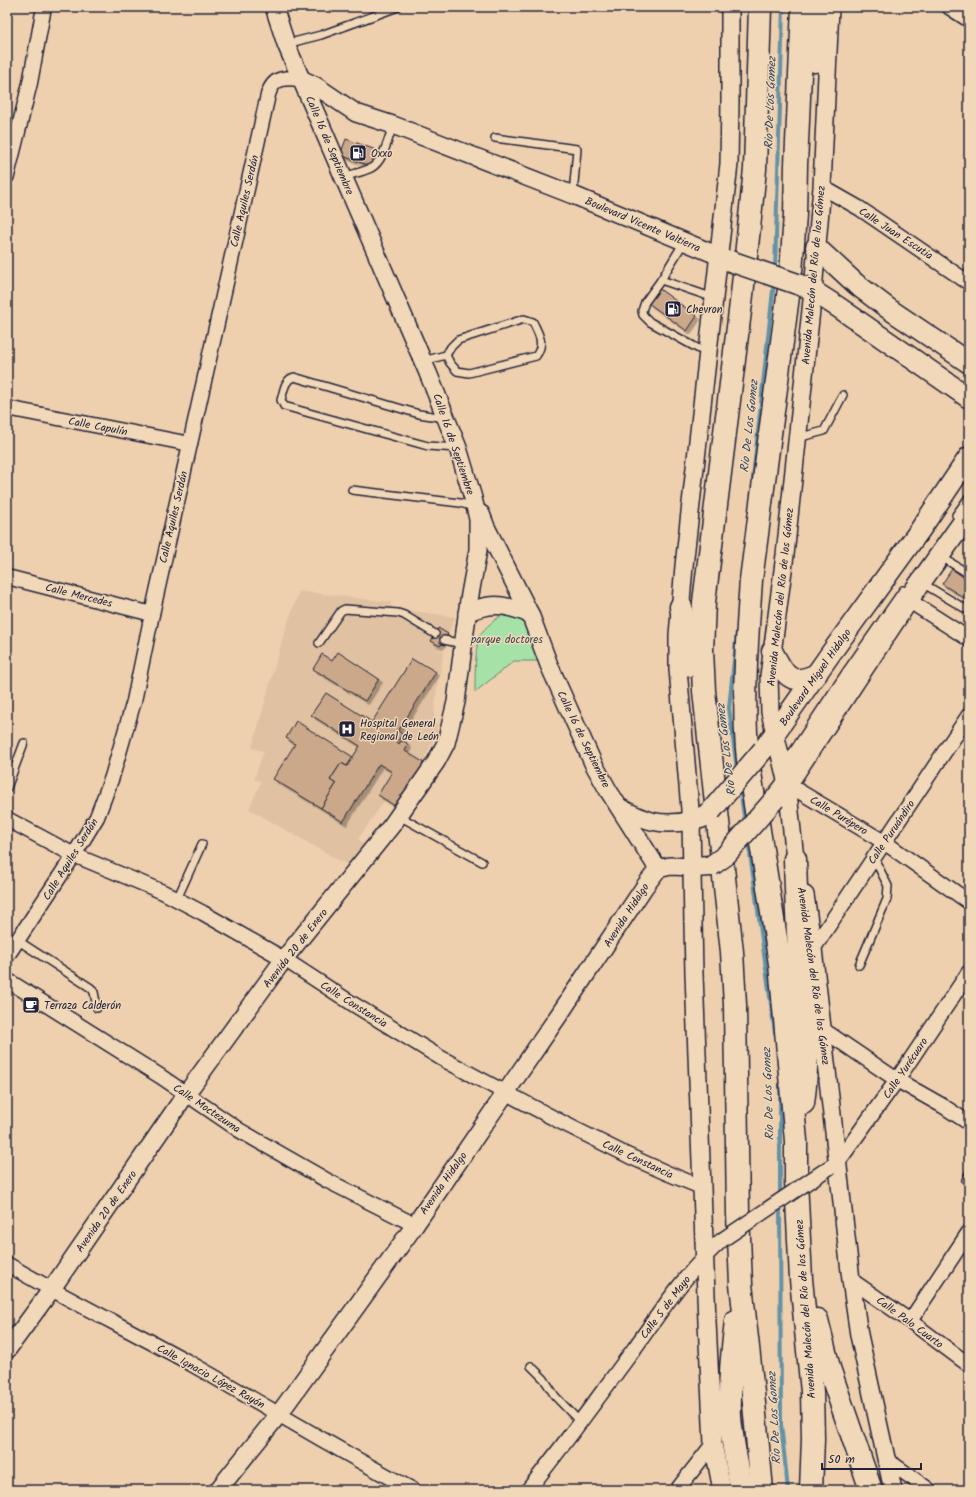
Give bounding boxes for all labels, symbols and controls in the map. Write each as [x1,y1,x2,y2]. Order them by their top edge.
water label: Rio De Los Gomez [759,55,782,150]
street label: Calle 16 de Septiembre [300,93,358,198]
fuel station icon: Oxxo [348,143,368,163]
place label: Oxxo [371,145,392,163]
street label: Calle Aquiles Serdán [226,153,264,249]
street label: Avenida Malecón del Río de los Gómez [797,185,831,365]
street label: Boulevard Vicente Valtierra [582,192,703,257]
street label: Calle Juan Escutia [855,203,936,265]
fuel station icon: Chevron [663,299,683,319]
place label: Chevron [686,301,723,319]
water label: Rio De Los Gomez [735,377,764,473]
street label: Calle 16 de Septiembre [427,391,479,498]
street label: Calle Capulín [67,412,129,442]
street label: Calle Aquiles Serdán [155,469,193,565]
street label: Avenida Malecón del Río de los Gómez [763,507,799,687]
street label: Calle Mercedes [43,579,115,613]
street label: Boulevard Miguel Hidalgo [775,625,856,730]
park label: parque doctores [470,631,543,649]
street label: Calle 16 de Septiembre [552,688,615,791]
water label: Rio De Los Gomez [711,701,742,797]
place label: Hospital General Regional de León [360,715,439,746]
hospital icon: Hospital General Regional de León [337,719,357,739]
street label: Calle Purépero [806,791,871,840]
street label: Calle Puruándiro [864,797,920,868]
street label: Calle Aquiles Serdán [38,815,103,904]
street label: Avenida Hidalgo [599,880,654,951]
street label: Avenida Malecón del Río de los Gómez [792,886,834,1066]
street label: Avenida 20 de Enero [259,905,333,992]
street label: Calle Constancia [316,977,391,1033]
cafe icon: Terraza Calderón [21,995,41,1015]
place label: Terraza Calderón [44,997,121,1015]
street label: Calle Yurécuaro [879,1034,933,1103]
water label: Rio De Los Gomez [757,1045,780,1141]
street label: Calle Moctezuma [169,1079,244,1138]
street label: Calle Constancia [599,1136,676,1184]
street label: Avenida Hidalgo [415,1148,472,1219]
street label: Avenida 20 de Enero [72,1167,142,1256]
street label: Avenida Malecón del Río de los Gómez [791,1219,821,1399]
street label: Calle 5 de Mayo [636,1272,696,1343]
street label: Calle Palo Cuarto [872,1292,947,1354]
street label: Calle Ignacio López Rayón [153,1340,268,1414]
water label: Rio De Los Gomez [762,1369,786,1465]
scale bar [822,1445,921,1471]
text: 50 m [828,1450,855,1469]

